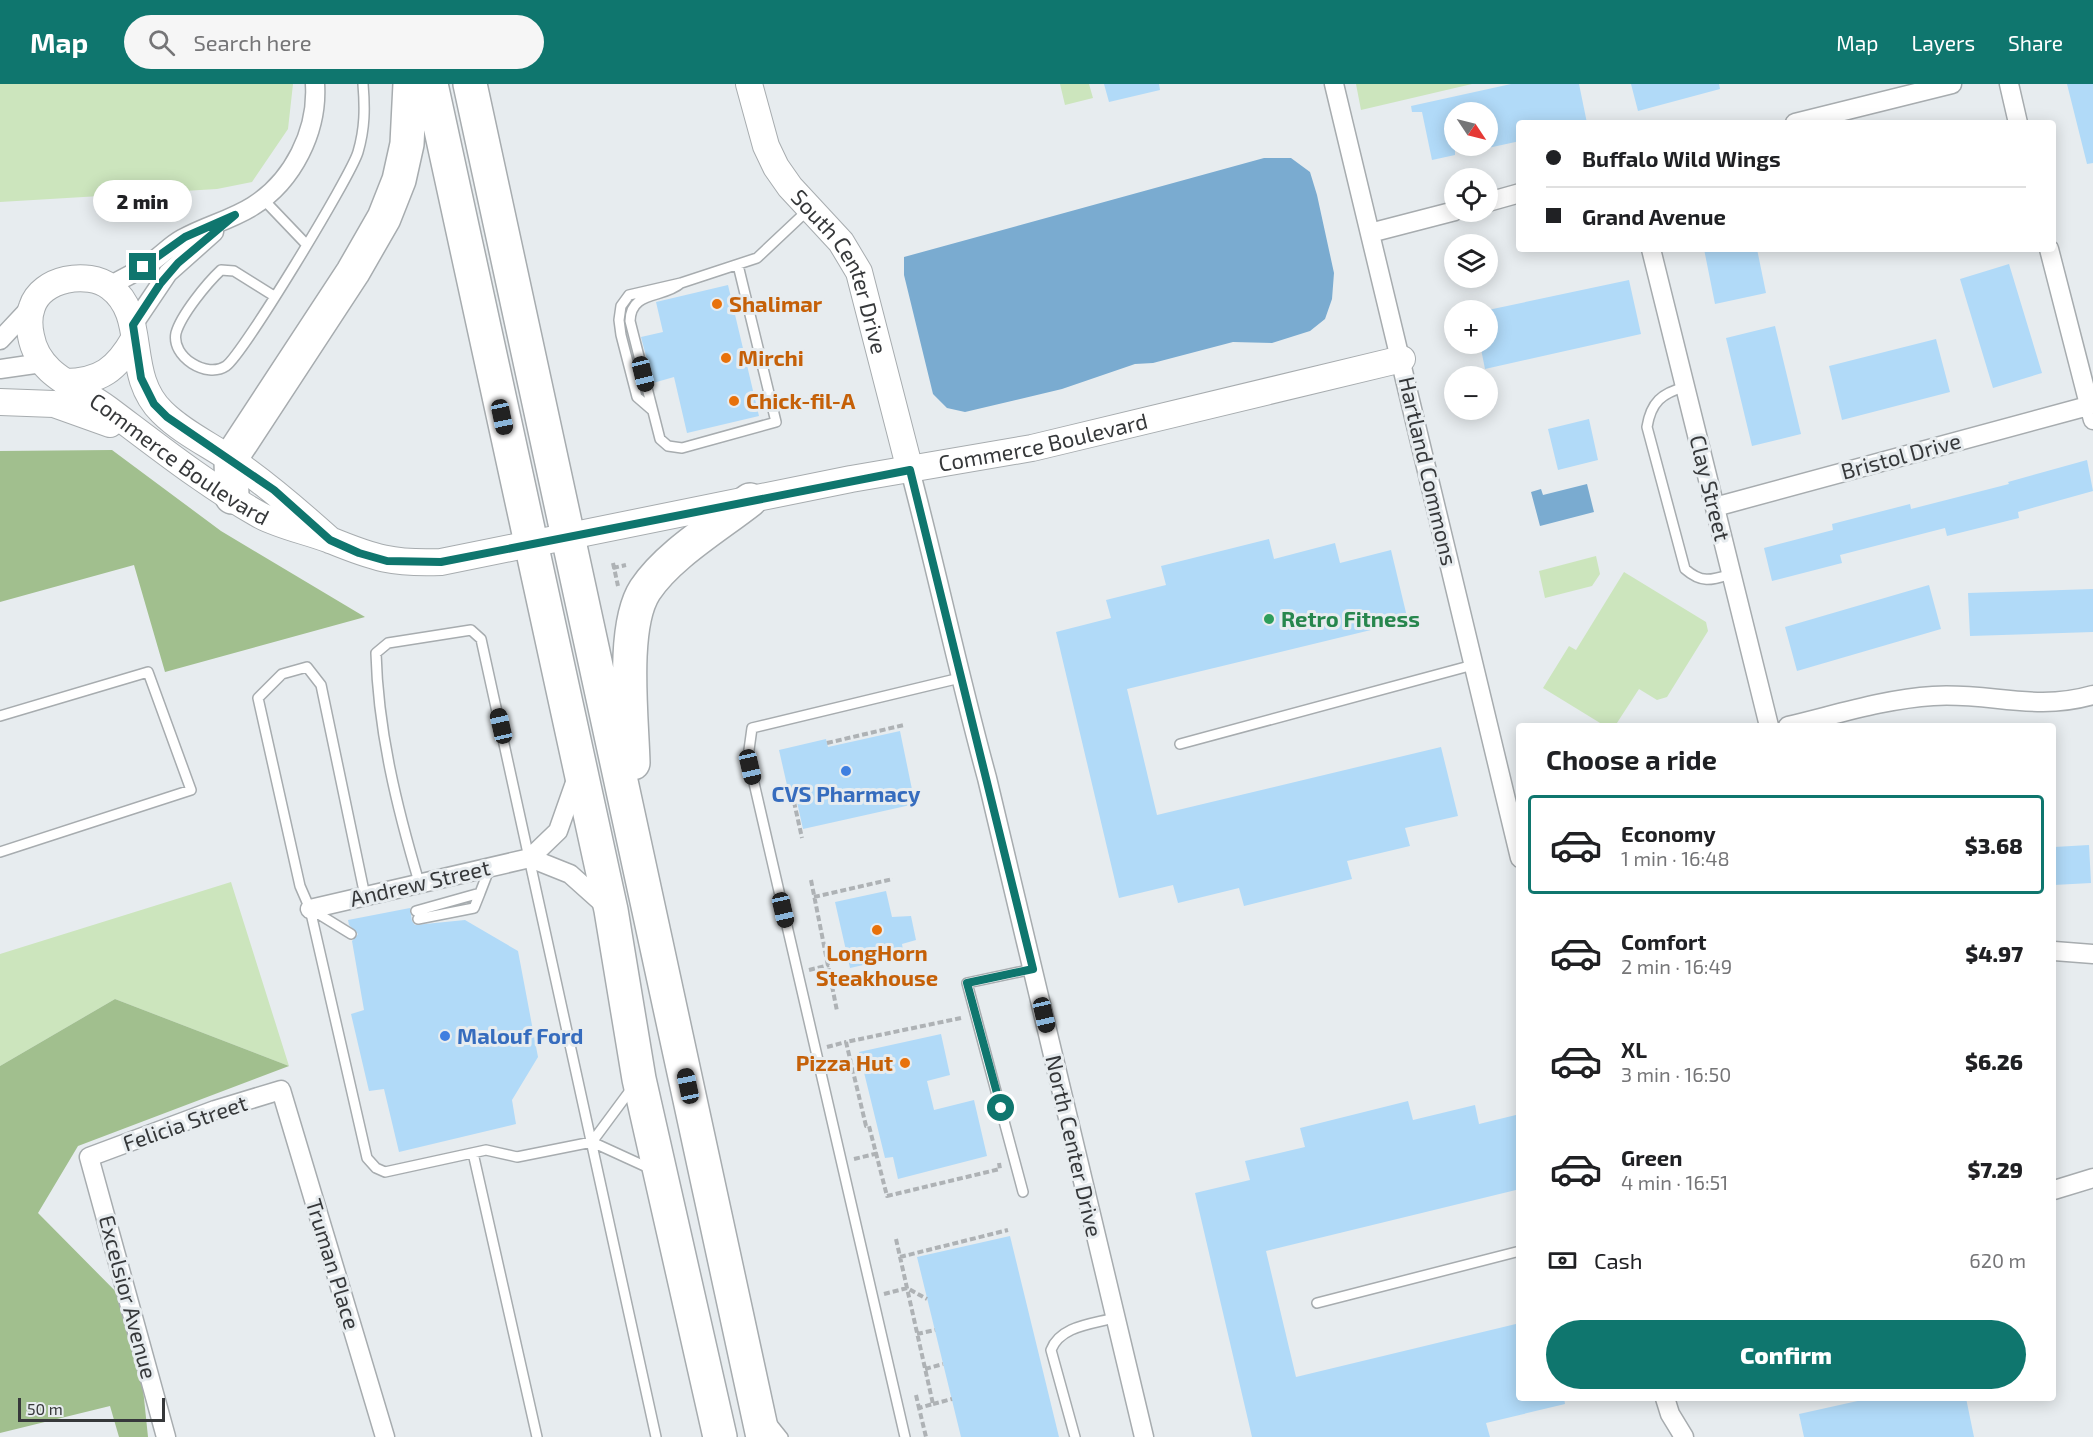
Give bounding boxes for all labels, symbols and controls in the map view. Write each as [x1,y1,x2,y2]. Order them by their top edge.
search box [124,15,544,69]
text: Map [30,25,88,59]
icon: search [145,26,178,59]
text: Search here [193,29,312,55]
text: Map [1836,30,1878,55]
text: Layers [1911,30,1975,55]
text: Share [2008,30,2063,55]
north arrow [1444,102,1498,156]
map controls [1444,102,1498,420]
text: Buffalo Wild Wings [1582,145,1781,171]
button: locate [1444,168,1498,222]
callout: 2 min [94,180,192,222]
street label: South Center Drive [787,183,894,357]
text: 2 min [117,189,168,213]
text: Grand Avenue [1582,203,1726,229]
button: layers [1444,234,1498,288]
route end [129,253,156,280]
place label: Shalimar [729,290,823,316]
marker: Shalimar [710,297,724,311]
button: + [1444,300,1498,354]
place label: Mirchi [738,344,804,370]
marker: Mirchi [719,351,733,365]
car [630,354,656,394]
button: − [1444,366,1498,420]
street label: Hartland Commons [1395,374,1463,568]
street label: Commerce Boulevard [85,386,274,530]
place label: Chick-fil-A [746,387,856,413]
marker: Chick-fil-A [727,394,741,408]
car [489,398,515,436]
street label: Commerce Boulevard [936,407,1150,476]
street label: Bristol Drive [1838,427,1964,484]
street label: Clay Street [1685,432,1737,543]
place label: Retro Fitness [1281,605,1420,631]
marker: Retro Fitness [1262,612,1276,626]
car [488,706,514,746]
text: Choose a ride [1546,743,1717,775]
car [737,747,763,787]
marker: CVS Pharmacy [839,764,853,778]
place label: CVS Pharmacy [772,780,921,807]
icon: car [1549,818,1603,872]
text: Economy [1621,820,1716,846]
text: $3.68 [1965,832,2023,858]
text: 1 min · 16:48 [1621,846,1730,870]
street label: Andrew Street [347,853,492,911]
car [770,890,796,930]
marker: LongHorn Steakhouse [870,923,884,937]
icon: car [1549,926,1603,980]
text: Comfort [1621,928,1706,954]
place label: LongHorn Steakhouse [816,939,938,990]
text: $4.97 [1965,940,2023,966]
text: 2 min · 16:49 [1621,954,1732,978]
car [1031,995,1057,1035]
place label: Malouf Ford [457,1022,583,1048]
marker: Malouf Ford [438,1029,452,1043]
icon: car [1549,1034,1603,1088]
text: XL [1621,1036,1647,1062]
text: $6.26 [1965,1048,2023,1074]
place label: Pizza Hut [796,1049,893,1075]
street label: North Center Drive [1041,1052,1109,1239]
marker: Pizza Hut [898,1056,912,1070]
text: 3 min · 16:50 [1621,1062,1731,1086]
car [675,1067,701,1105]
street label: Felicia Street [119,1089,250,1155]
route start [987,1094,1014,1121]
icon: car [1549,1142,1603,1196]
text: Green [1621,1144,1683,1170]
text: $7.29 [1967,1156,2023,1182]
text: 4 min · 16:51 [1621,1170,1728,1194]
street label: Truman Place [302,1195,366,1332]
street label: Excelsior Avenue [95,1212,163,1381]
icon: cash [1546,1244,1579,1277]
text: Cash [1594,1247,1643,1273]
text: 620 m [1969,1248,2026,1272]
button: Confirm [1546,1320,2026,1389]
scale bar [18,1395,165,1422]
text: 50 m [27,1399,63,1418]

